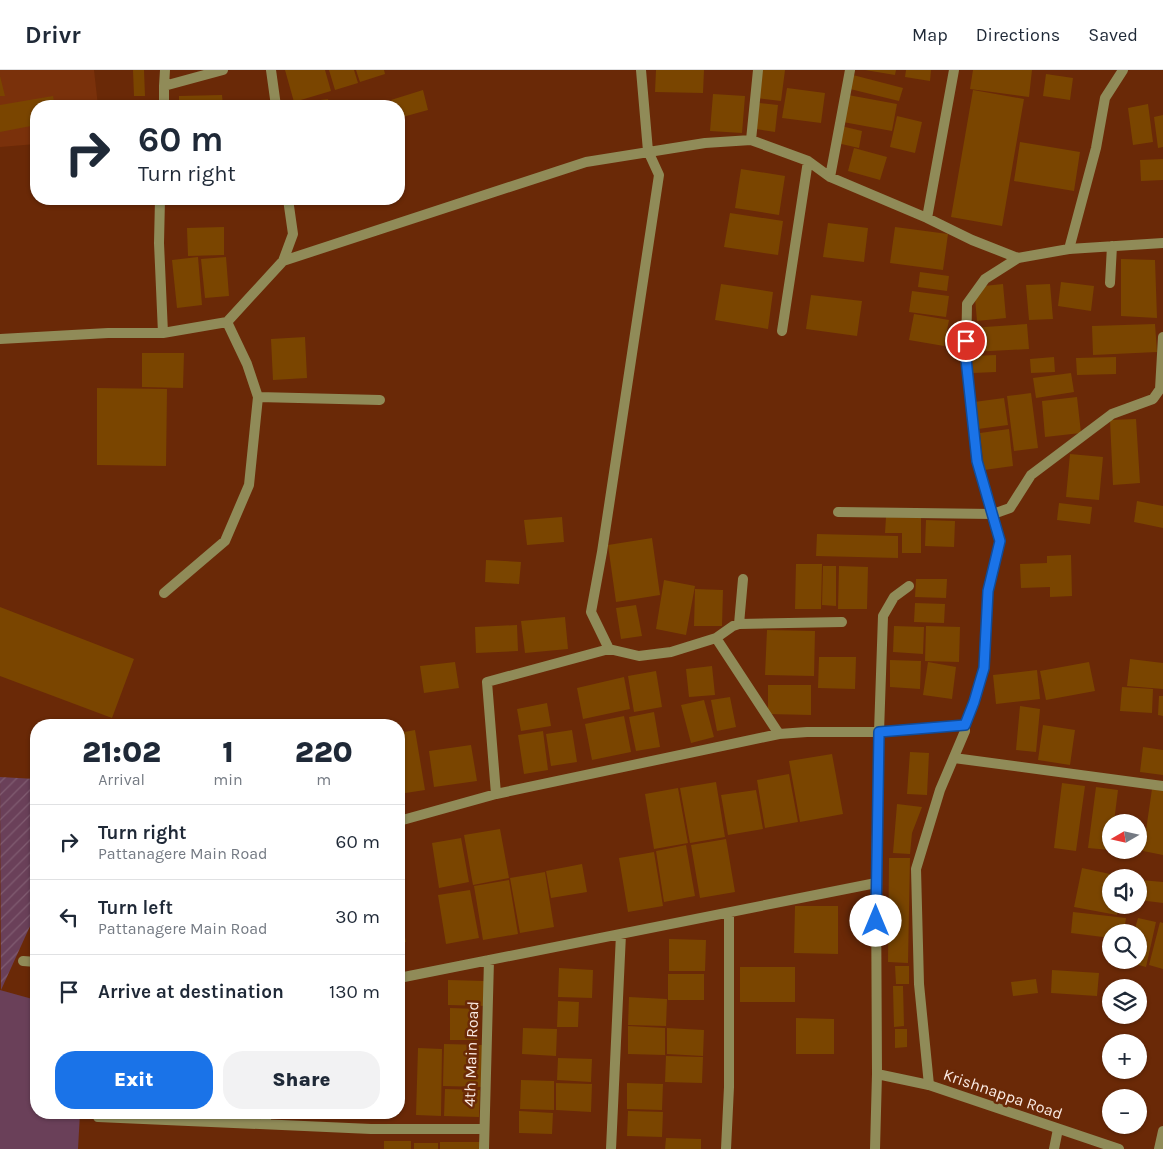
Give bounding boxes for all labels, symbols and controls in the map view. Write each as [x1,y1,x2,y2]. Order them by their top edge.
text: Drivr [25,21,81,49]
text: Map [912,24,948,46]
text: Directions [976,24,1060,46]
text: Saved [1088,24,1138,46]
text: 60 m [138,119,223,160]
icon: right [55,120,120,185]
text: Turn right [138,161,236,187]
pin [945,320,987,362]
icon: arrive [952,327,980,355]
text: 21:02 [82,734,161,770]
text: 1 [222,734,234,770]
text: 220 [295,734,353,770]
text: Arrival [98,770,145,789]
text: min [213,770,243,789]
text: m [316,770,331,789]
north arrow [1102,814,1148,859]
map controls [1102,814,1147,1134]
text: Turn right [98,822,187,844]
icon: right [55,828,83,856]
text: 60 m [336,831,380,853]
text: Pattanagere Main Road [98,844,267,863]
button: sound [1102,869,1147,914]
position arrow [849,894,901,946]
text: Turn left [98,897,173,919]
icon: left [55,903,83,931]
text: 30 m [335,906,380,928]
text: Pattanagere Main Road [98,919,267,938]
button: search [1102,924,1147,969]
icon: arrive [55,978,83,1006]
button: layers [1102,979,1147,1024]
text: Arrive at destination [98,981,284,1003]
text: 130 m [329,981,380,1003]
street label: 4th Main Road [460,1001,482,1107]
button: + [1102,1034,1147,1079]
button: Exit [55,1051,213,1109]
button: Share [223,1051,380,1109]
street label: Krishnappa Road [941,1065,1065,1123]
button: − [1102,1089,1147,1134]

